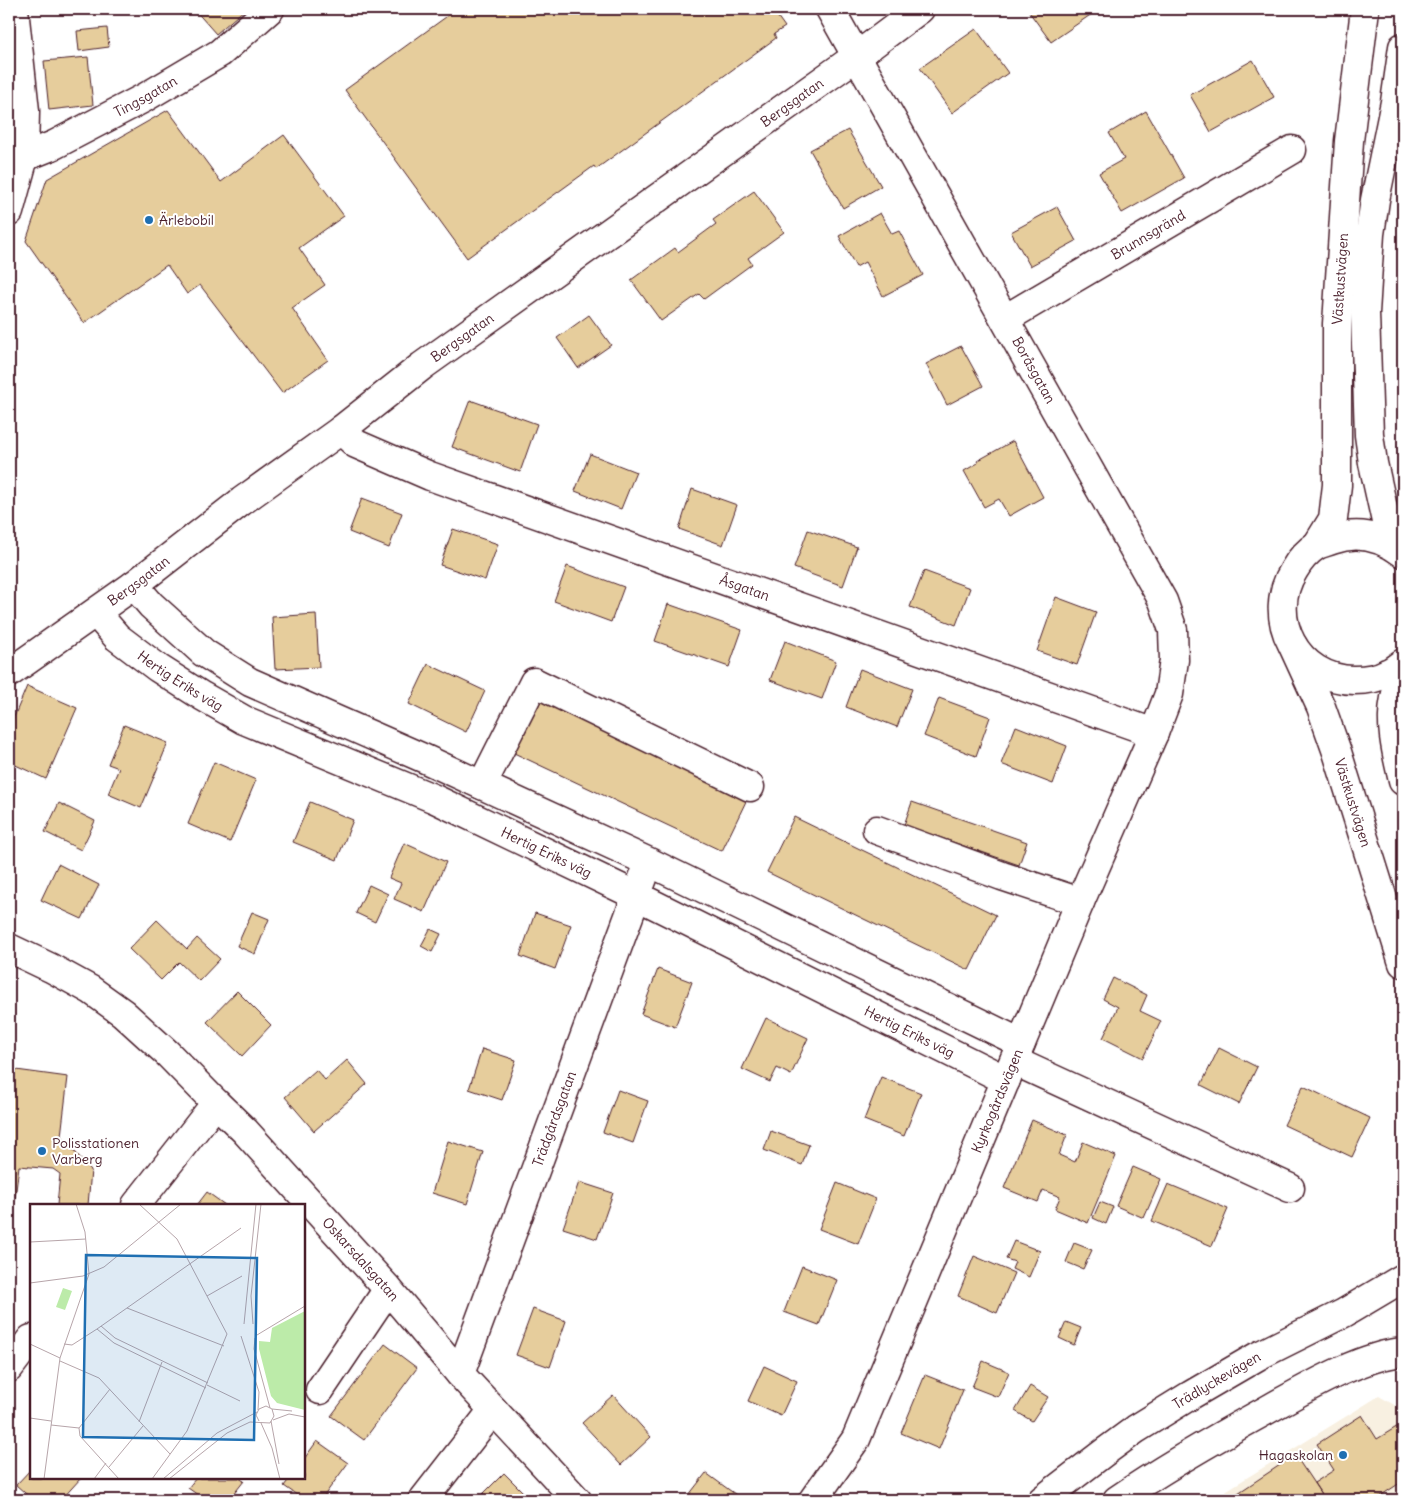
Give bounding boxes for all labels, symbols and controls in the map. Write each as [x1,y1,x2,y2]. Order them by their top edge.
street label: Tingsgatan [111,72,180,121]
street label: Bergsgatan [757,74,827,131]
street label: Brunnsgränd [1108,206,1189,264]
place label: Ärlebobil [159,211,214,229]
marker: Ärlebobil [143,214,155,226]
street label: Västkustvägen [1328,232,1352,325]
street label: Bergsgatan [427,309,497,366]
street label: Boråsgatan [1008,333,1060,407]
street label: Bergsgatan [104,552,173,610]
street label: Åsgatan [717,571,772,605]
street label: Hertig Eriks väg [134,647,226,715]
street label: Västkustvägen [1331,756,1375,849]
street label: Hertig Eriks väg [498,823,595,882]
street label: Hertig Eriks väg [861,1002,958,1062]
street label: Kyrkogårdsvägen [967,1046,1027,1156]
street label: Trädgårdsgatan [528,1068,580,1169]
place label: Polisstationen Varberg [52,1134,139,1168]
marker: Polisstationen Varberg [36,1145,48,1157]
inset map [30,1204,305,1479]
street label: Oskarsdalsgatan [318,1213,403,1305]
street label: Trädlyckevägen [1169,1347,1264,1413]
place label: Hagaskolan [1259,1446,1333,1464]
marker: Hagaskolan [1337,1449,1349,1461]

